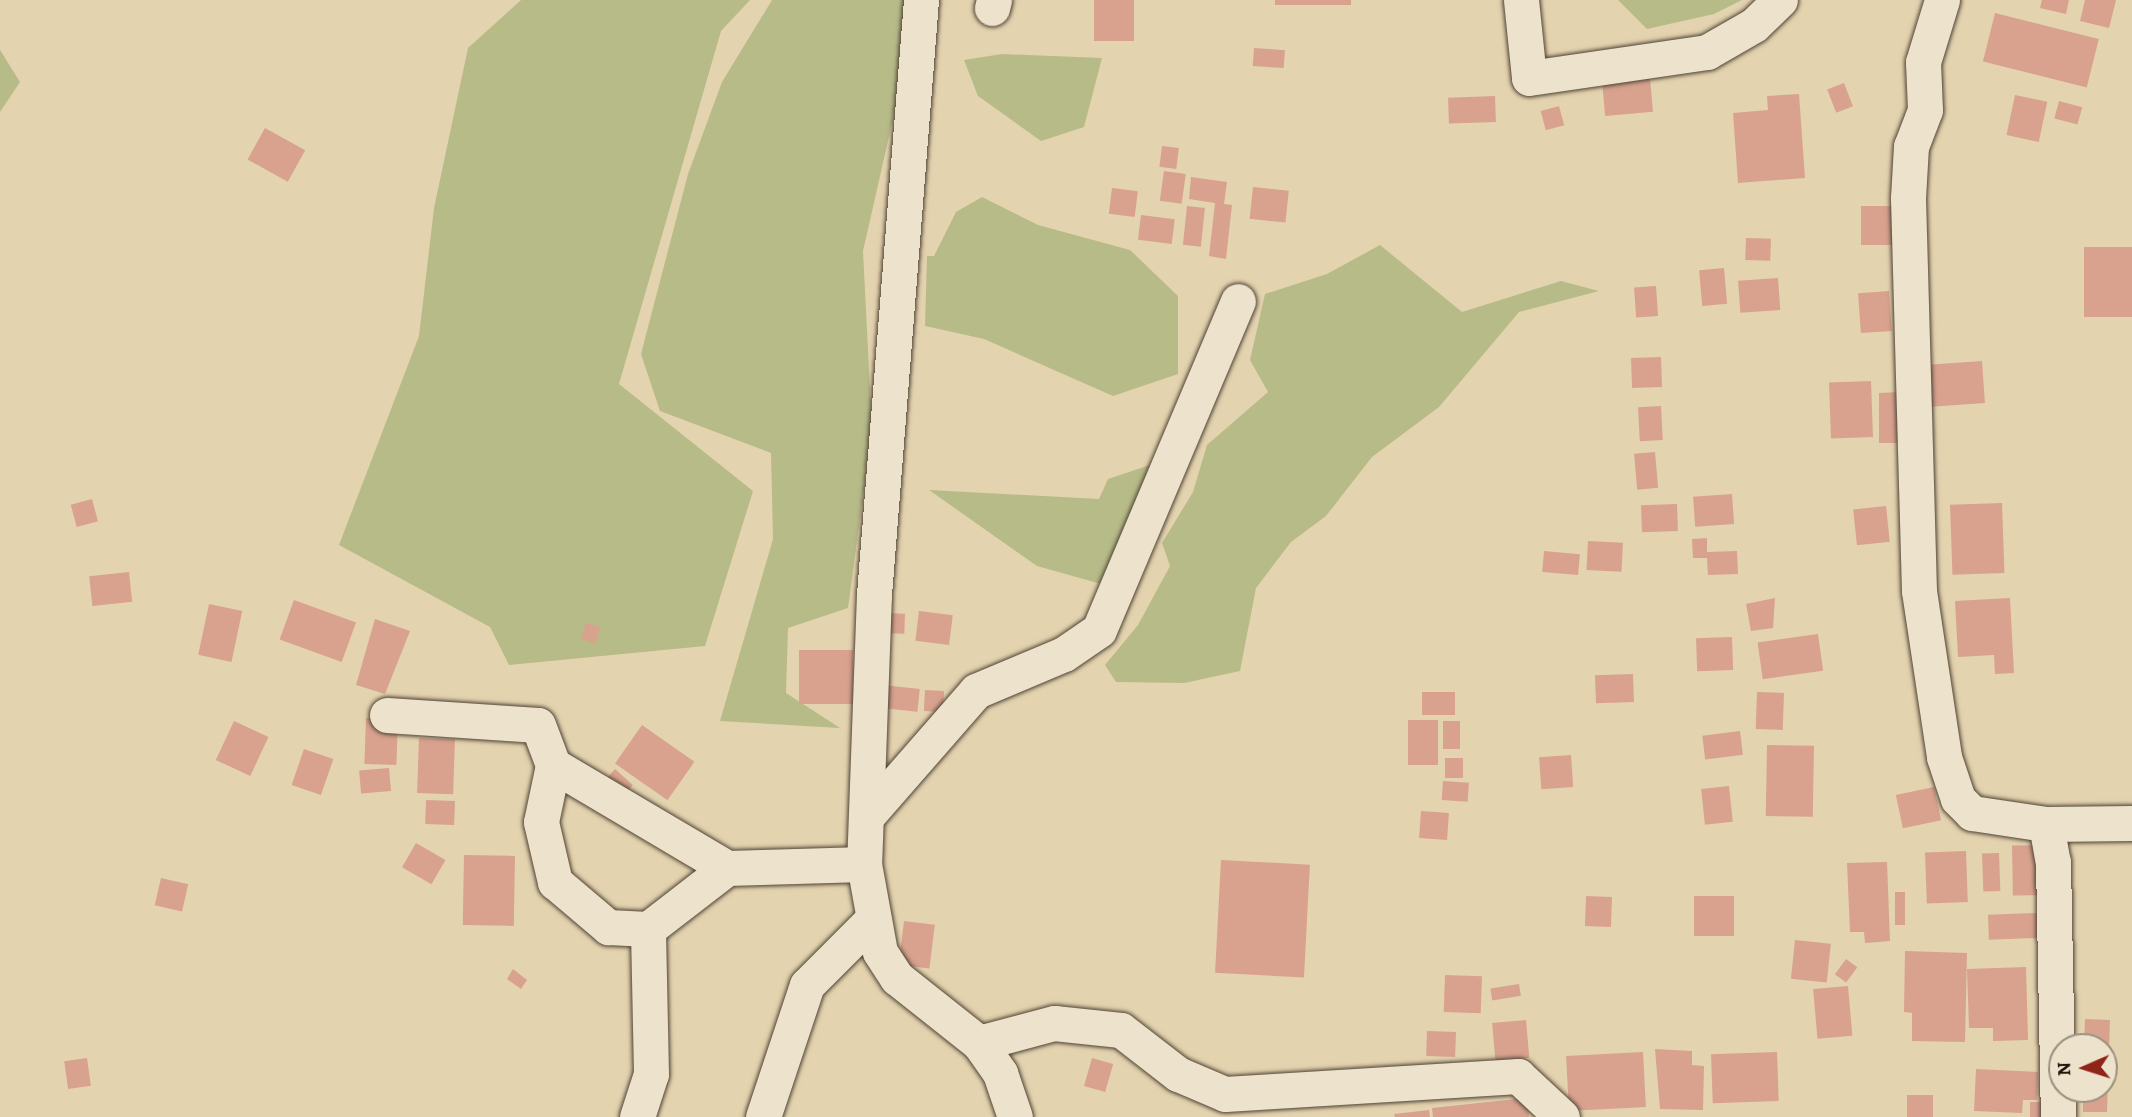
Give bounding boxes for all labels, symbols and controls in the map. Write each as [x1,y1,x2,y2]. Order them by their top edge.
north arrow [2048,1033,2118,1103]
text: N [2051,1061,2077,1077]

